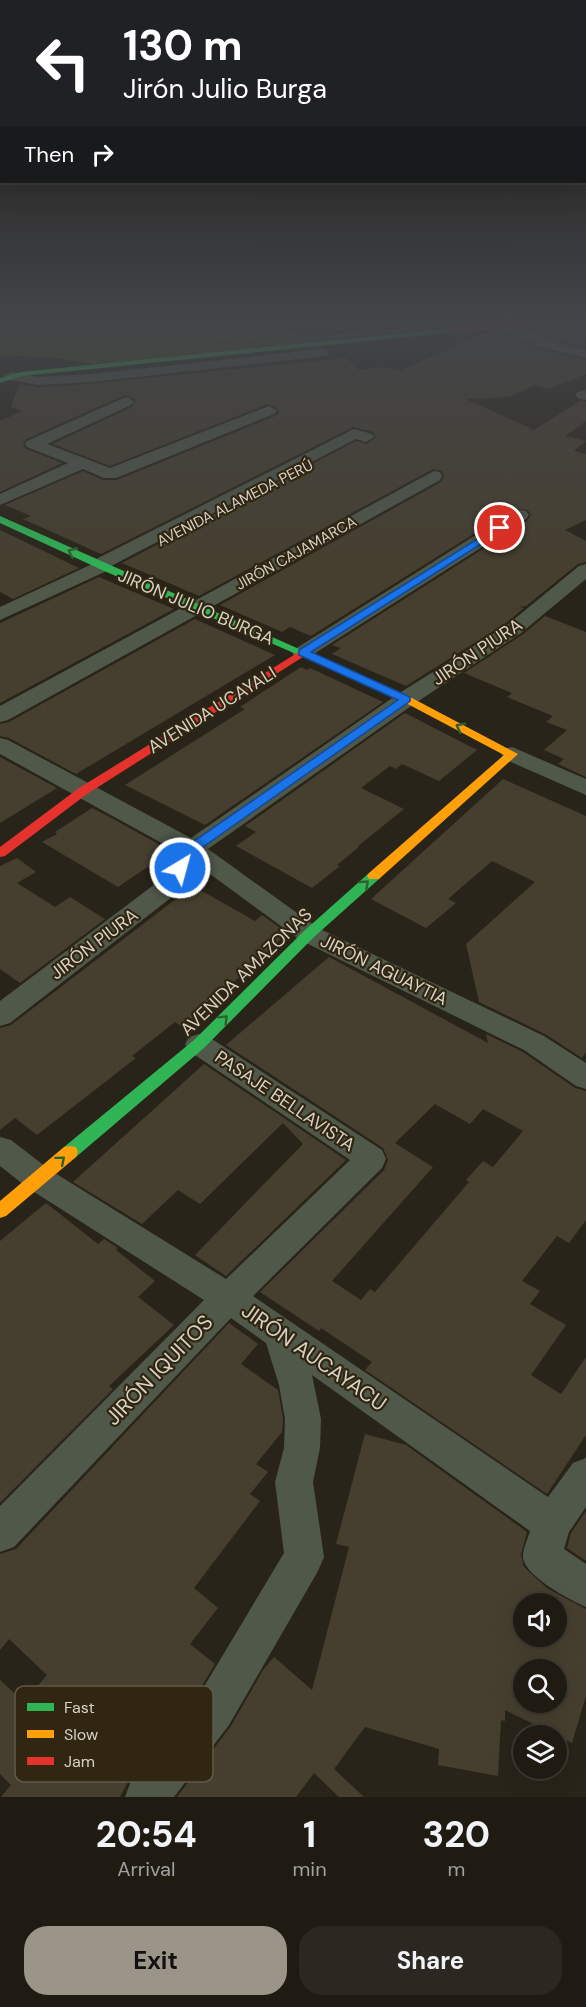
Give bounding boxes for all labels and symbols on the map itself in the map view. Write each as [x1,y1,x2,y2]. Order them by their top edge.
street label: AVENIDA ALAMEDA PERÚ [153,455,317,551]
pin [474,502,525,553]
street label: JIRÓN CAJAMARCA [232,511,360,595]
one-way arrow [68,548,79,560]
street label: JIRÓN JULIO BURGA [114,563,278,651]
street label: JIRÓN PIURA [427,613,527,691]
street label: AVENIDA UCAYALI [143,661,281,759]
one-way arrow [456,723,467,734]
position arrow [148,836,212,900]
one-way arrow [359,880,369,891]
street label: JIRÓN PIURA [45,903,143,985]
street label: AVENIDA AMAZONAS [175,903,317,1041]
street label: JIRÓN AGUAYTIA [316,929,452,1011]
one-way arrow [217,1015,228,1026]
street label: PASAJE BELLAVISTA [210,1045,360,1157]
one-way arrow [54,1156,65,1167]
street label: JIRÓN AUCAYACU [236,1296,392,1418]
street label: JIRÓN IQUITOS [99,1309,219,1431]
legend [15,1686,213,1782]
text: Fast [64,1697,95,1718]
text: Slow [64,1724,98,1745]
text: Jam [64,1751,95,1772]

